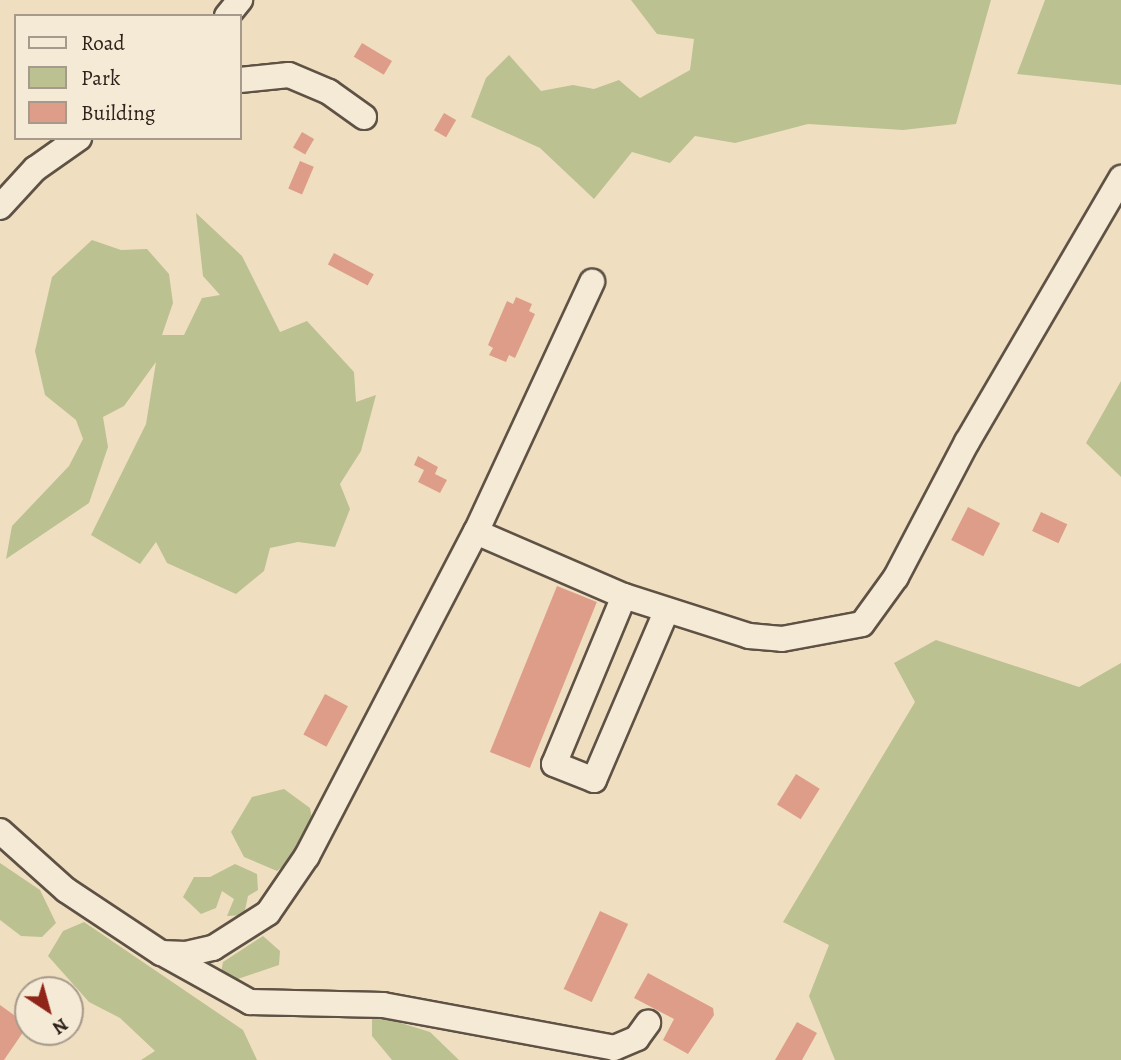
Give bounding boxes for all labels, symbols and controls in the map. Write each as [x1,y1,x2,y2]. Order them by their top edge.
legend [14,14,242,140]
text: Road [81,29,125,57]
text: Park [81,64,120,92]
text: Building [81,99,155,127]
north arrow [14,976,84,1046]
text: N [47,1012,73,1041]

